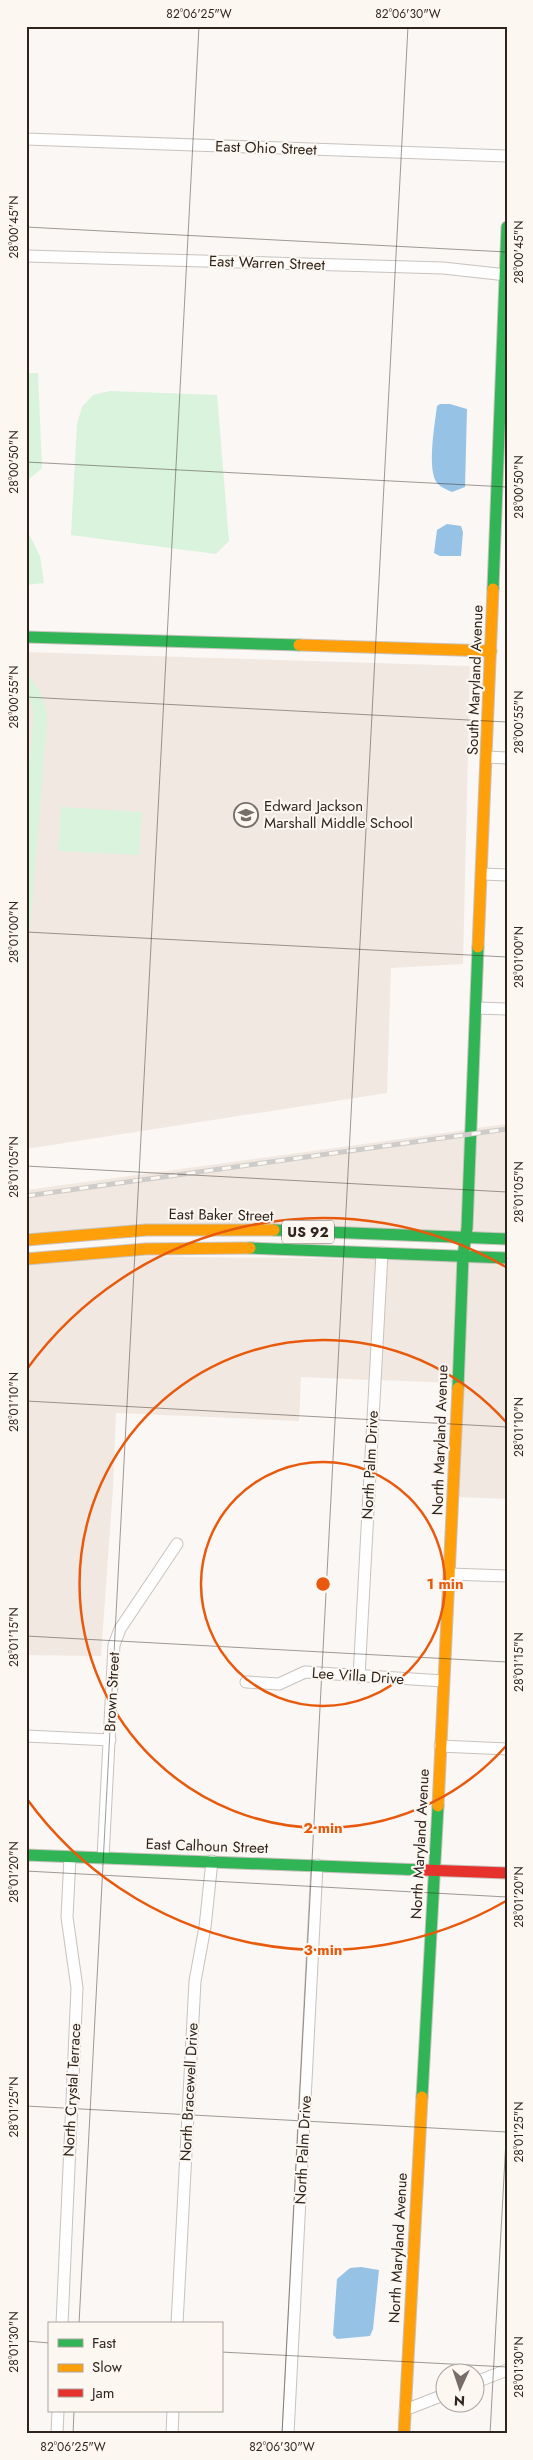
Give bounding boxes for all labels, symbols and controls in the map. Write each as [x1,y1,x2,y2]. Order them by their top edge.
text: 82°06'25"W [166,5,232,23]
text: 82°06'30"W [375,5,441,23]
street label: East Ohio Street [215,135,318,161]
text: 28°00'45"N [5,195,23,259]
text: 28°00'45"N [510,220,528,284]
street label: East Warren Street [209,250,326,276]
text: 28°00'50"N [5,430,23,494]
text: 28°00'50"N [510,455,528,519]
street label: South Maryland Avenue [461,604,489,755]
text: 28°00'55"N [5,666,23,728]
text: 28°00'55"N [510,691,528,753]
place label: Edward Jackson Marshall Middle School [264,795,413,834]
school or university icon: Edward Jackson Marshall Middle School [233,802,259,828]
text: 28°01'00"N [5,901,23,963]
text: 28°01'00"N [510,926,528,988]
text: 28°01'05"N [5,1136,23,1198]
text: 28°01'05"N [510,1161,528,1223]
street label: East Baker Street [168,1203,274,1227]
road number: US 92 [282,1220,334,1244]
street label: North Maryland Avenue [426,1364,454,1516]
text: 28°01'10"N [5,1372,23,1432]
text: 28°01'10"N [510,1397,528,1457]
street label: North Palm Drive [356,1410,384,1520]
text: 1 min [426,1573,464,1595]
centre of rings [314,1575,332,1593]
text: 28°01'15"N [5,1607,23,1667]
text: 28°01'15"N [510,1632,528,1692]
street label: Brown Street [99,1651,125,1732]
street label: Lee Villa Drive [311,1662,405,1690]
street label: North Maryland Avenue [405,1768,435,1920]
text: 2 min [303,1817,343,1839]
street label: East Calhoun Street [145,1833,269,1859]
text: 28°01'20"N [5,1841,23,1903]
text: 28°01'20"N [510,1866,528,1928]
text: 3 min [304,1939,342,1961]
street label: North Crystal Terrace [58,2022,87,2157]
street label: North Bracewell Drive [174,2022,204,2162]
text: 28°01'25"N [5,2076,23,2138]
street label: North Palm Drive [289,2095,317,2205]
text: 28°01'25"N [510,2101,528,2163]
street label: North Maryland Avenue [383,2172,413,2324]
text: 28°01'30"N [5,2311,23,2373]
legend [48,2322,222,2412]
text: Fast [92,2332,116,2354]
text: 28°01'30"N [510,2336,528,2398]
text: Slow [92,2356,123,2378]
north arrow [436,2362,486,2412]
text: Jam [90,2382,115,2404]
text: N [453,2391,465,2411]
text: 82°06'25"W [40,2438,106,2456]
text: 82°06'30"W [249,2438,315,2456]

